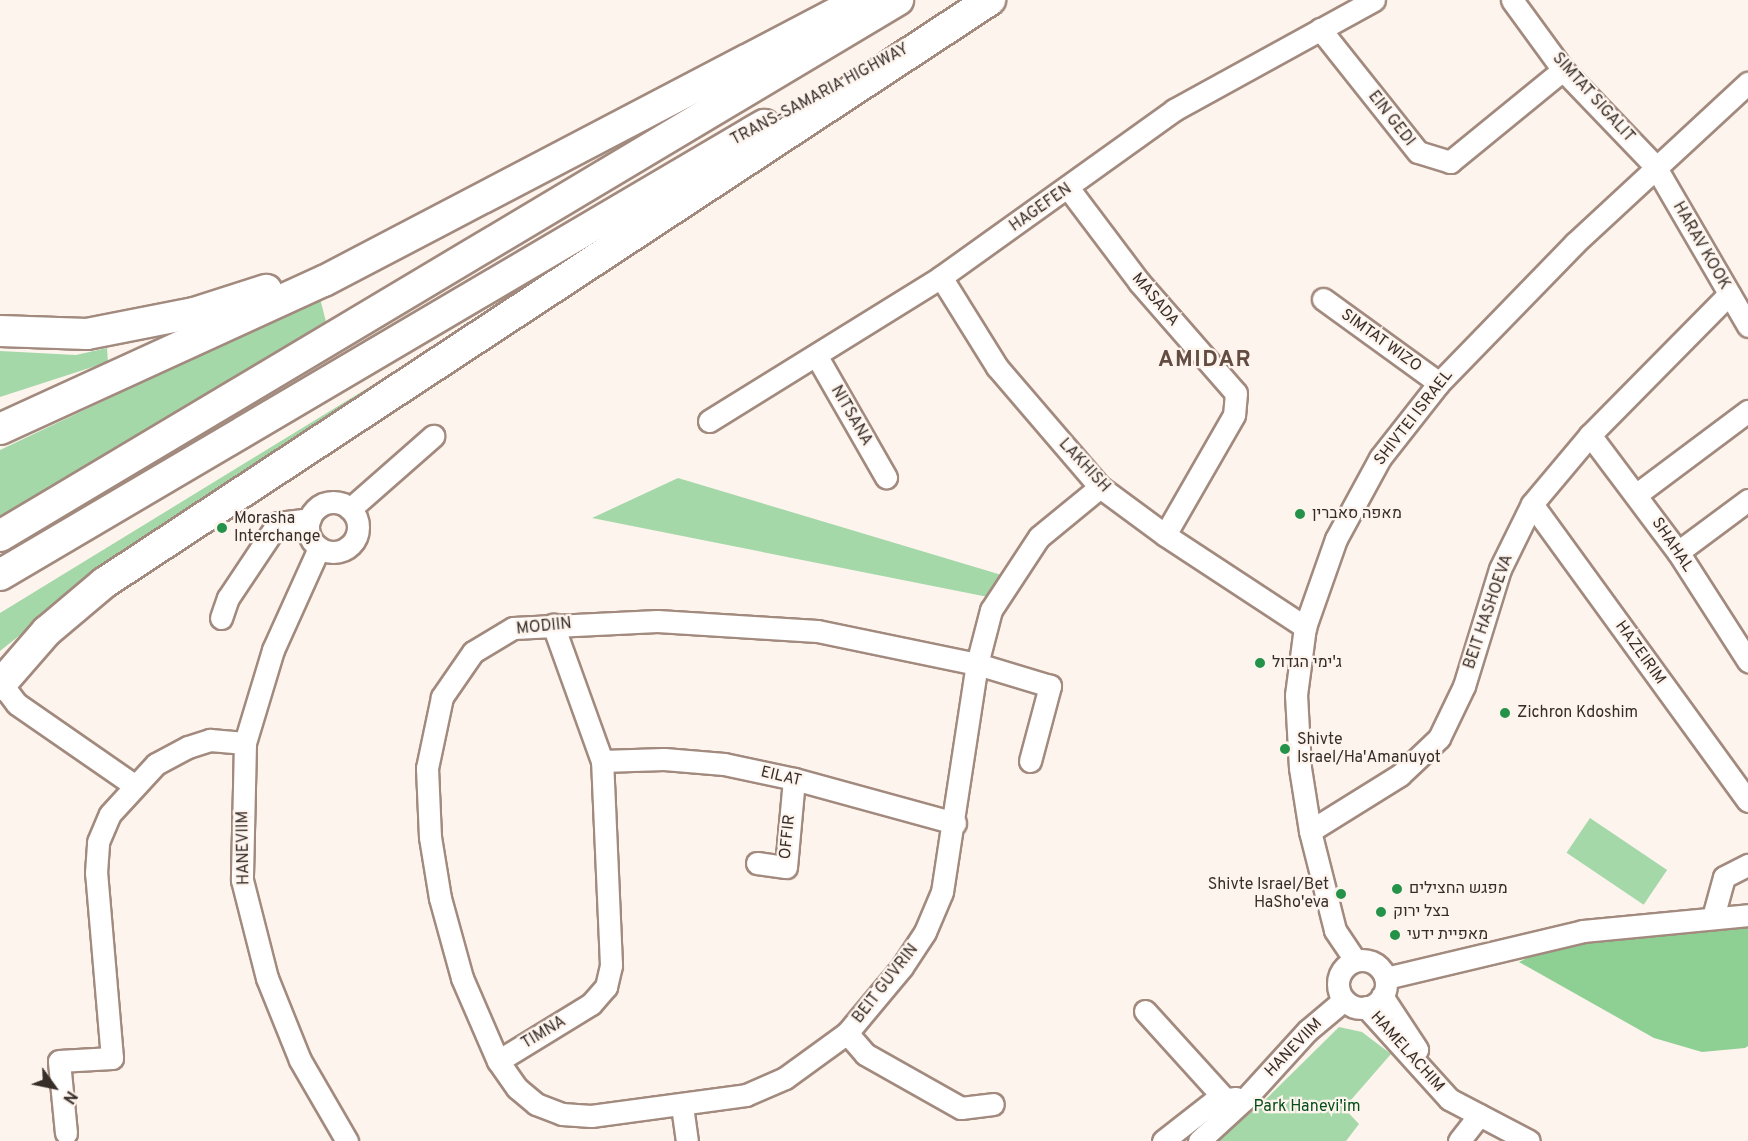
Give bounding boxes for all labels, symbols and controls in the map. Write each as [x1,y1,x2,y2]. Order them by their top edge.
street label: TRANS-SAMARIA HIGHWAY [727,40,913,150]
street label: SIMTAT SIGALIT [1548,49,1638,147]
street label: EIN GEDI [1363,88,1419,150]
street label: HAGEFEN [1006,180,1076,236]
street label: HARAV KOOK [1668,198,1734,294]
street label: MASADA [1127,269,1183,331]
street label: SIMTAT WIZO [1337,305,1425,377]
district label: AMIDAR [1158,348,1252,374]
street label: SHIVTEI ISRAEL [1371,366,1457,470]
street label: NITSANA [826,382,876,450]
street label: LAKHISH [1054,435,1114,497]
place label: מאפה סאברין [1312,504,1402,524]
marker: מאפה סאברין [1293,507,1307,521]
place label: Morasha Interchange [234,509,320,547]
street label: SHAHAL [1647,514,1697,576]
marker: Morasha Interchange [215,521,229,535]
street label: BEIT HASHOEVA [1460,552,1518,672]
street label: MODIIN [515,615,573,639]
street label: HAZEIRIM [1610,617,1670,689]
place label: ג'ימי הגדול [1272,653,1342,673]
marker: ג'ימי הגדול [1253,656,1267,670]
place label: Zichron Kdoshim [1517,703,1638,723]
marker: Zichron Kdoshim [1498,706,1512,720]
place label: Shivte Israel/Ha'Amanuyot [1297,730,1441,768]
marker: Shivte Israel/Ha'Amanuyot [1278,742,1292,756]
street label: EILAT [759,763,803,791]
street label: HANEVIIM [234,811,254,885]
street label: OFFIR [776,814,800,860]
place label: Shivte Israel/Bet HaSho'eva [1208,875,1329,913]
place label: מפגש החצילים [1409,879,1508,899]
marker: מפגש החצילים [1390,882,1404,896]
marker: Shivte Israel/Bet HaSho'eva [1334,887,1348,901]
place label: בצל ירוק [1393,902,1449,922]
marker: בצל ירוק [1374,905,1388,919]
place label: מאפיית ידעי [1407,925,1488,945]
marker: מאפיית ידעי [1388,928,1402,942]
street label: BEIT GUVRIN [849,940,923,1028]
street label: HAMELACHIM [1366,1008,1448,1096]
street label: TIMNA [518,1012,570,1054]
street label: HANEVIIM [1261,1015,1327,1081]
north arrow [24,1057,84,1117]
text: N [58,1087,81,1107]
park label: Park Hanevi'im [1254,1097,1360,1117]

